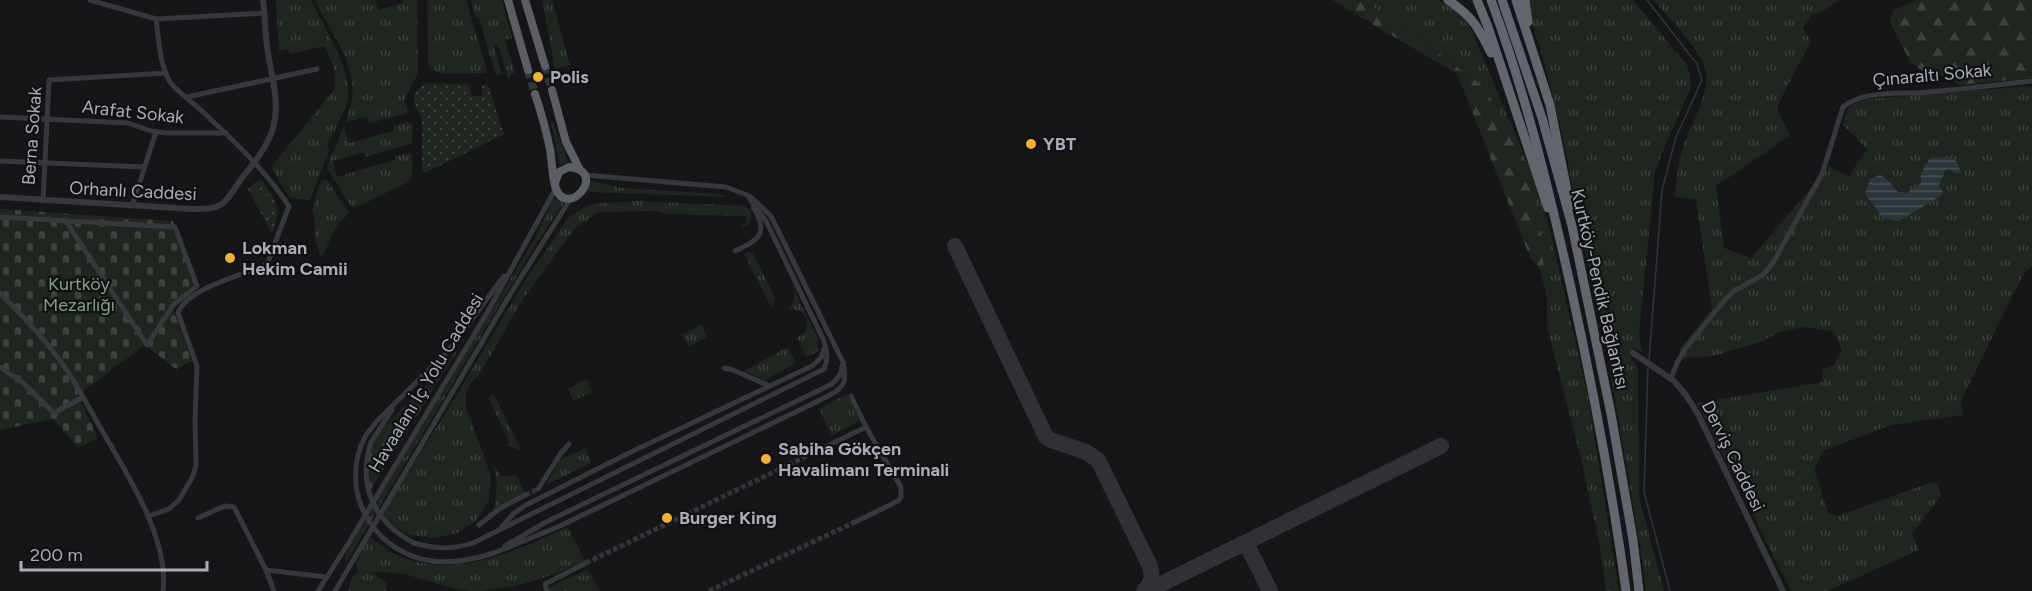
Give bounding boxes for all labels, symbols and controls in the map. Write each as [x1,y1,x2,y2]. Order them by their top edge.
street label: Çınaraltı Sokak [1872,59,1992,91]
place label: Polis [550,66,589,88]
marker: Polis [531,70,545,84]
street label: Berna Sokak [18,86,46,186]
street label: Arafat Sokak [81,96,185,128]
place label: YBT [1043,133,1077,155]
marker: YBT [1024,137,1038,151]
street label: Orhanlı Caddesi [69,177,197,205]
street label: Kurtköy-Pendik Bağlantısı [1566,187,1634,391]
place label: Lokman Hekim Camii [242,237,348,280]
marker: Lokman Hekim Camii [223,251,237,265]
park label: Kurtköy Mezarlığı [43,273,115,316]
street label: Havaalanı İç Yolu Caddesi [364,289,488,477]
street label: Derviş Caddesi [1697,397,1769,515]
place label: Sabiha Gökçen Havalimanı Terminali [778,438,949,481]
marker: Sabiha Gökçen Havalimanı Terminali [759,452,773,466]
place label: Burger King [679,507,777,529]
marker: Burger King [660,511,674,525]
scale bar [21,534,207,572]
text: 200 m [30,544,83,566]

